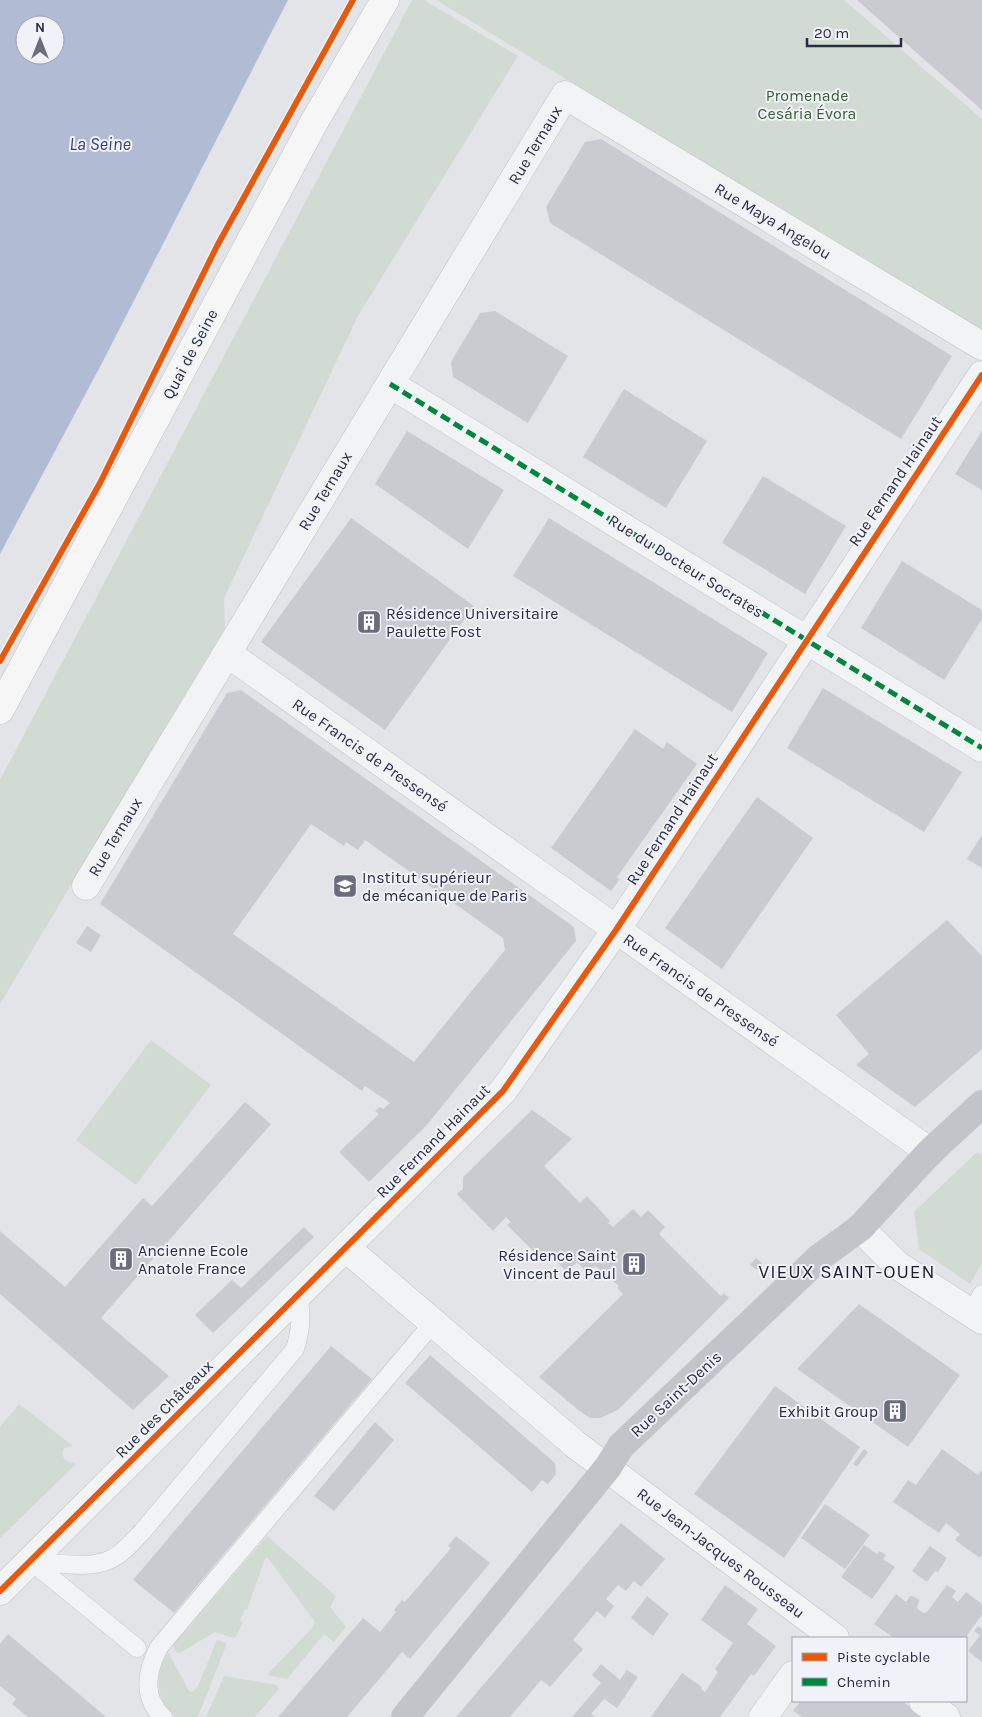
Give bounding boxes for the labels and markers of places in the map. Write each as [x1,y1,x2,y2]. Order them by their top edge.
place label: Résidence Universitaire Paulette Fost [386,604,559,641]
building icon: Résidence Universitaire Paulette Fost [356,609,382,635]
place label: Institut supérieur de mécanique de Paris [362,868,527,905]
school or university icon: Institut supérieur de mécanique de Paris [332,873,358,899]
place label: Ancienne Ecole Anatole France [138,1241,248,1278]
building icon: Ancienne Ecole Anatole France [108,1246,134,1272]
place label: Résidence Saint Vincent de Paul [498,1246,616,1283]
building icon: Résidence Saint Vincent de Paul [621,1251,647,1277]
building icon: Exhibit Group [882,1398,908,1424]
place label: Exhibit Group [778,1402,878,1421]

